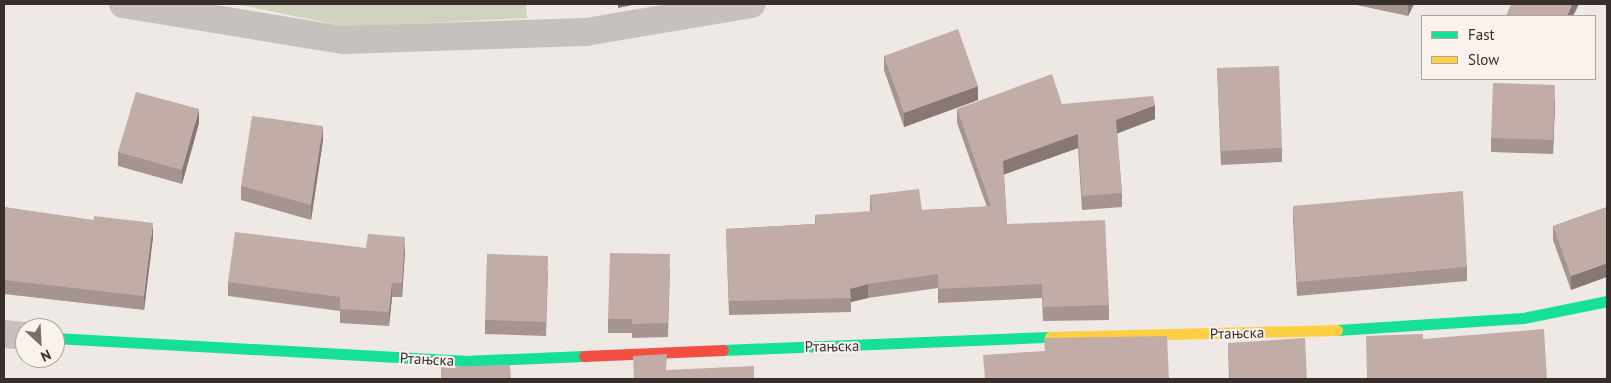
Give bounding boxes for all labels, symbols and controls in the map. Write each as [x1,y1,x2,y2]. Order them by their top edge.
legend [1421,15,1596,80]
text: Fast [1468,25,1495,44]
text: Slow [1468,50,1499,69]
north arrow [15,318,65,368]
street label: Ртањска [1209,323,1265,343]
street label: Ртањска [805,337,859,355]
text: N [38,346,54,366]
street label: Ртањска [399,349,455,369]

